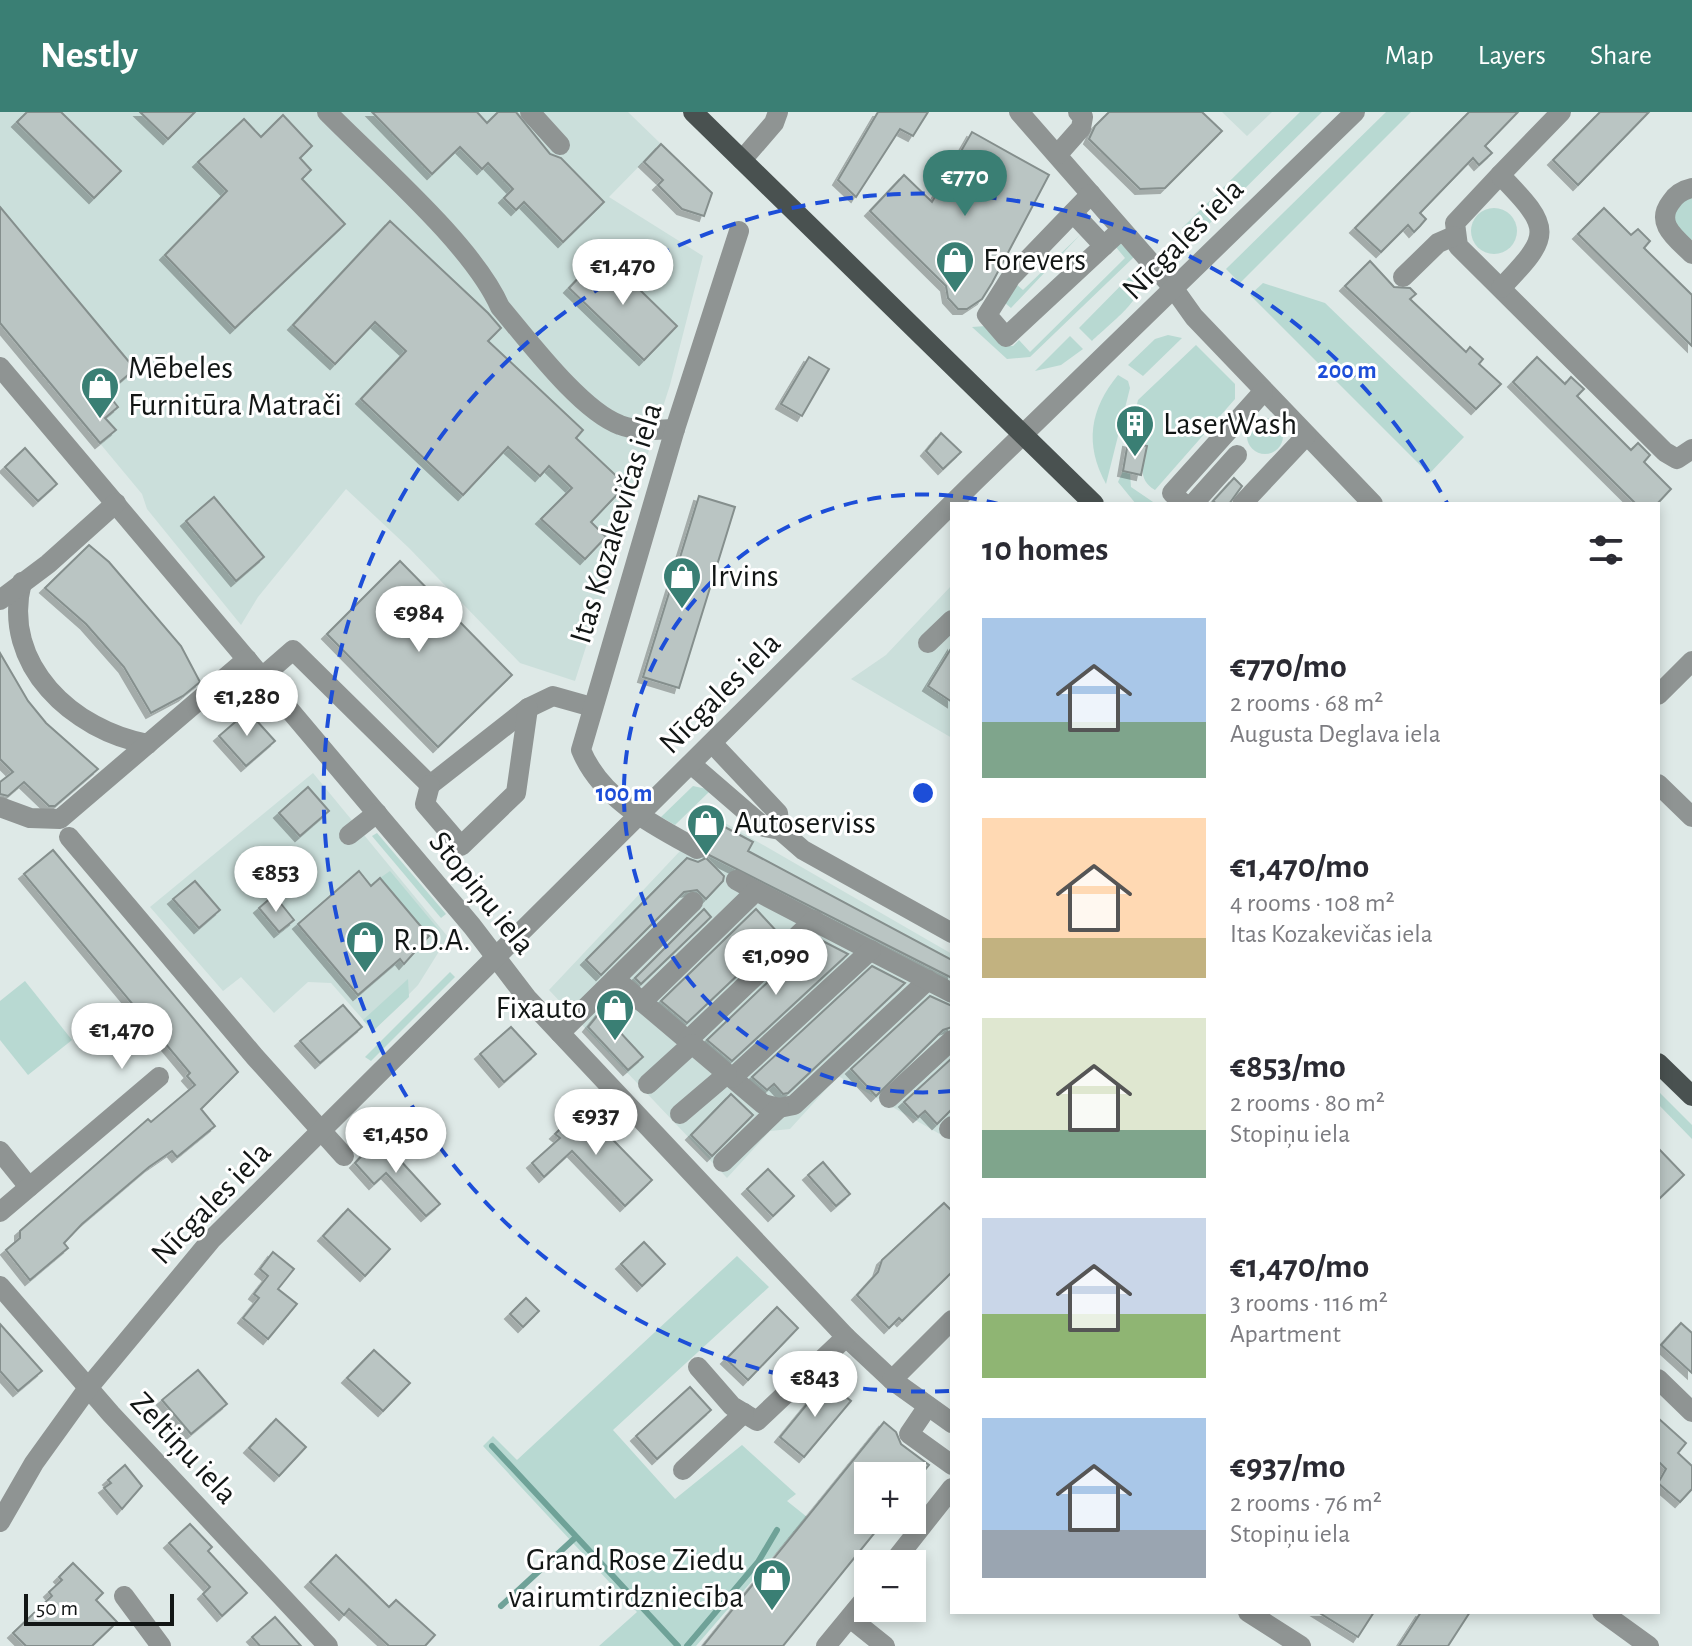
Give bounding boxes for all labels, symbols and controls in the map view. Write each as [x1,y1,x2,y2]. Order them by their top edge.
text: Nestly [40,37,138,75]
text: Map [1385,42,1434,70]
text: Layers [1478,42,1546,70]
text: Share [1590,42,1652,70]
pin: €770 [918,150,1012,218]
text: €770 [941,163,989,189]
street label: Nīcgales iela [1116,172,1250,306]
pin: €1,470 [558,239,688,307]
shop icon: Forevers [934,239,976,294]
place label: Forevers [983,244,1086,276]
text: €1,470 [590,252,656,278]
place label: Mēbeles Furnitūra Matrači [128,352,342,421]
text: 200 m [1317,359,1377,383]
shop icon: Mēbeles Furnitūra Matrači [79,365,121,420]
street label: Itas Kozakevičas iela [564,399,668,647]
building icon: LaserWash [1114,403,1156,458]
place label: LaserWash [1163,408,1297,440]
icon: filters [1584,528,1628,572]
text: 10 homes [982,533,1108,567]
shop icon: Irvins [661,555,703,610]
place label: Irvins [710,560,779,592]
pin: €984 [372,586,466,654]
text: €984 [394,599,444,625]
street label: Nīcgales iela [653,626,787,760]
icon: home [1046,650,1142,746]
text: €770/mo [1230,650,1347,684]
pin: €1,280 [182,670,312,738]
text: €1,280 [214,683,280,709]
text: 2 rooms · 68 m² [1230,690,1383,716]
text: Augusta Deglava iela [1230,721,1441,747]
centre of rings [909,779,937,807]
text: 100 m [596,782,652,806]
shop icon: Autoserviss [685,802,727,857]
place label: Autoserviss [734,807,876,839]
street label: Stopiņu iela [421,825,541,962]
pin: €853 [229,846,323,914]
icon: home [1046,850,1142,946]
text: €1,470/mo [1230,850,1369,884]
text: €853 [252,859,300,885]
text: 4 rooms · 108 m² [1230,890,1395,916]
shop icon: R.D.A. [344,919,386,974]
text: Itas Kozakevičas iela [1230,921,1433,947]
place label: R.D.A. [393,924,470,956]
pin: €1,090 [711,929,841,997]
text: €1,090 [742,942,810,968]
shop icon: Fixauto [594,987,636,1042]
place label: Fixauto [496,992,587,1024]
pin: €1,470 [57,1003,187,1071]
text: €1,470 [89,1016,155,1042]
icon: home [1046,1050,1142,1146]
text: €853/mo [1230,1050,1346,1084]
pin: €937 [549,1089,643,1157]
text: 2 rooms · 80 m² [1230,1090,1385,1116]
text: €937 [572,1102,620,1128]
pin: €1,450 [331,1107,461,1175]
text: €1,450 [363,1120,429,1146]
text: Stopiņu iela [1230,1121,1350,1147]
street label: Nīcgales iela [145,1135,277,1271]
icon: home [1046,1250,1142,1346]
text: €1,470/mo [1230,1250,1369,1284]
text: 3 rooms · 116 m² [1230,1290,1388,1316]
text: Apartment [1230,1321,1341,1347]
pin: €843 [768,1351,862,1419]
text: €843 [790,1364,840,1390]
street label: Zeltiņu iela [123,1386,243,1511]
icon: home [1046,1450,1142,1546]
text: €937/mo [1230,1450,1346,1484]
map controls [854,1462,926,1622]
button: + [854,1462,926,1534]
text: 2 rooms · 76 m² [1230,1490,1382,1516]
text: Stopiņu iela [1230,1521,1350,1547]
place label: Grand Rose Ziedu vairumtirdzniecība [508,1544,744,1613]
button: − [854,1550,926,1622]
shop icon: Grand Rose Ziedu vairumtirdzniecība [751,1557,793,1612]
scale bar [24,1590,174,1626]
text: 50 m [36,1597,78,1619]

